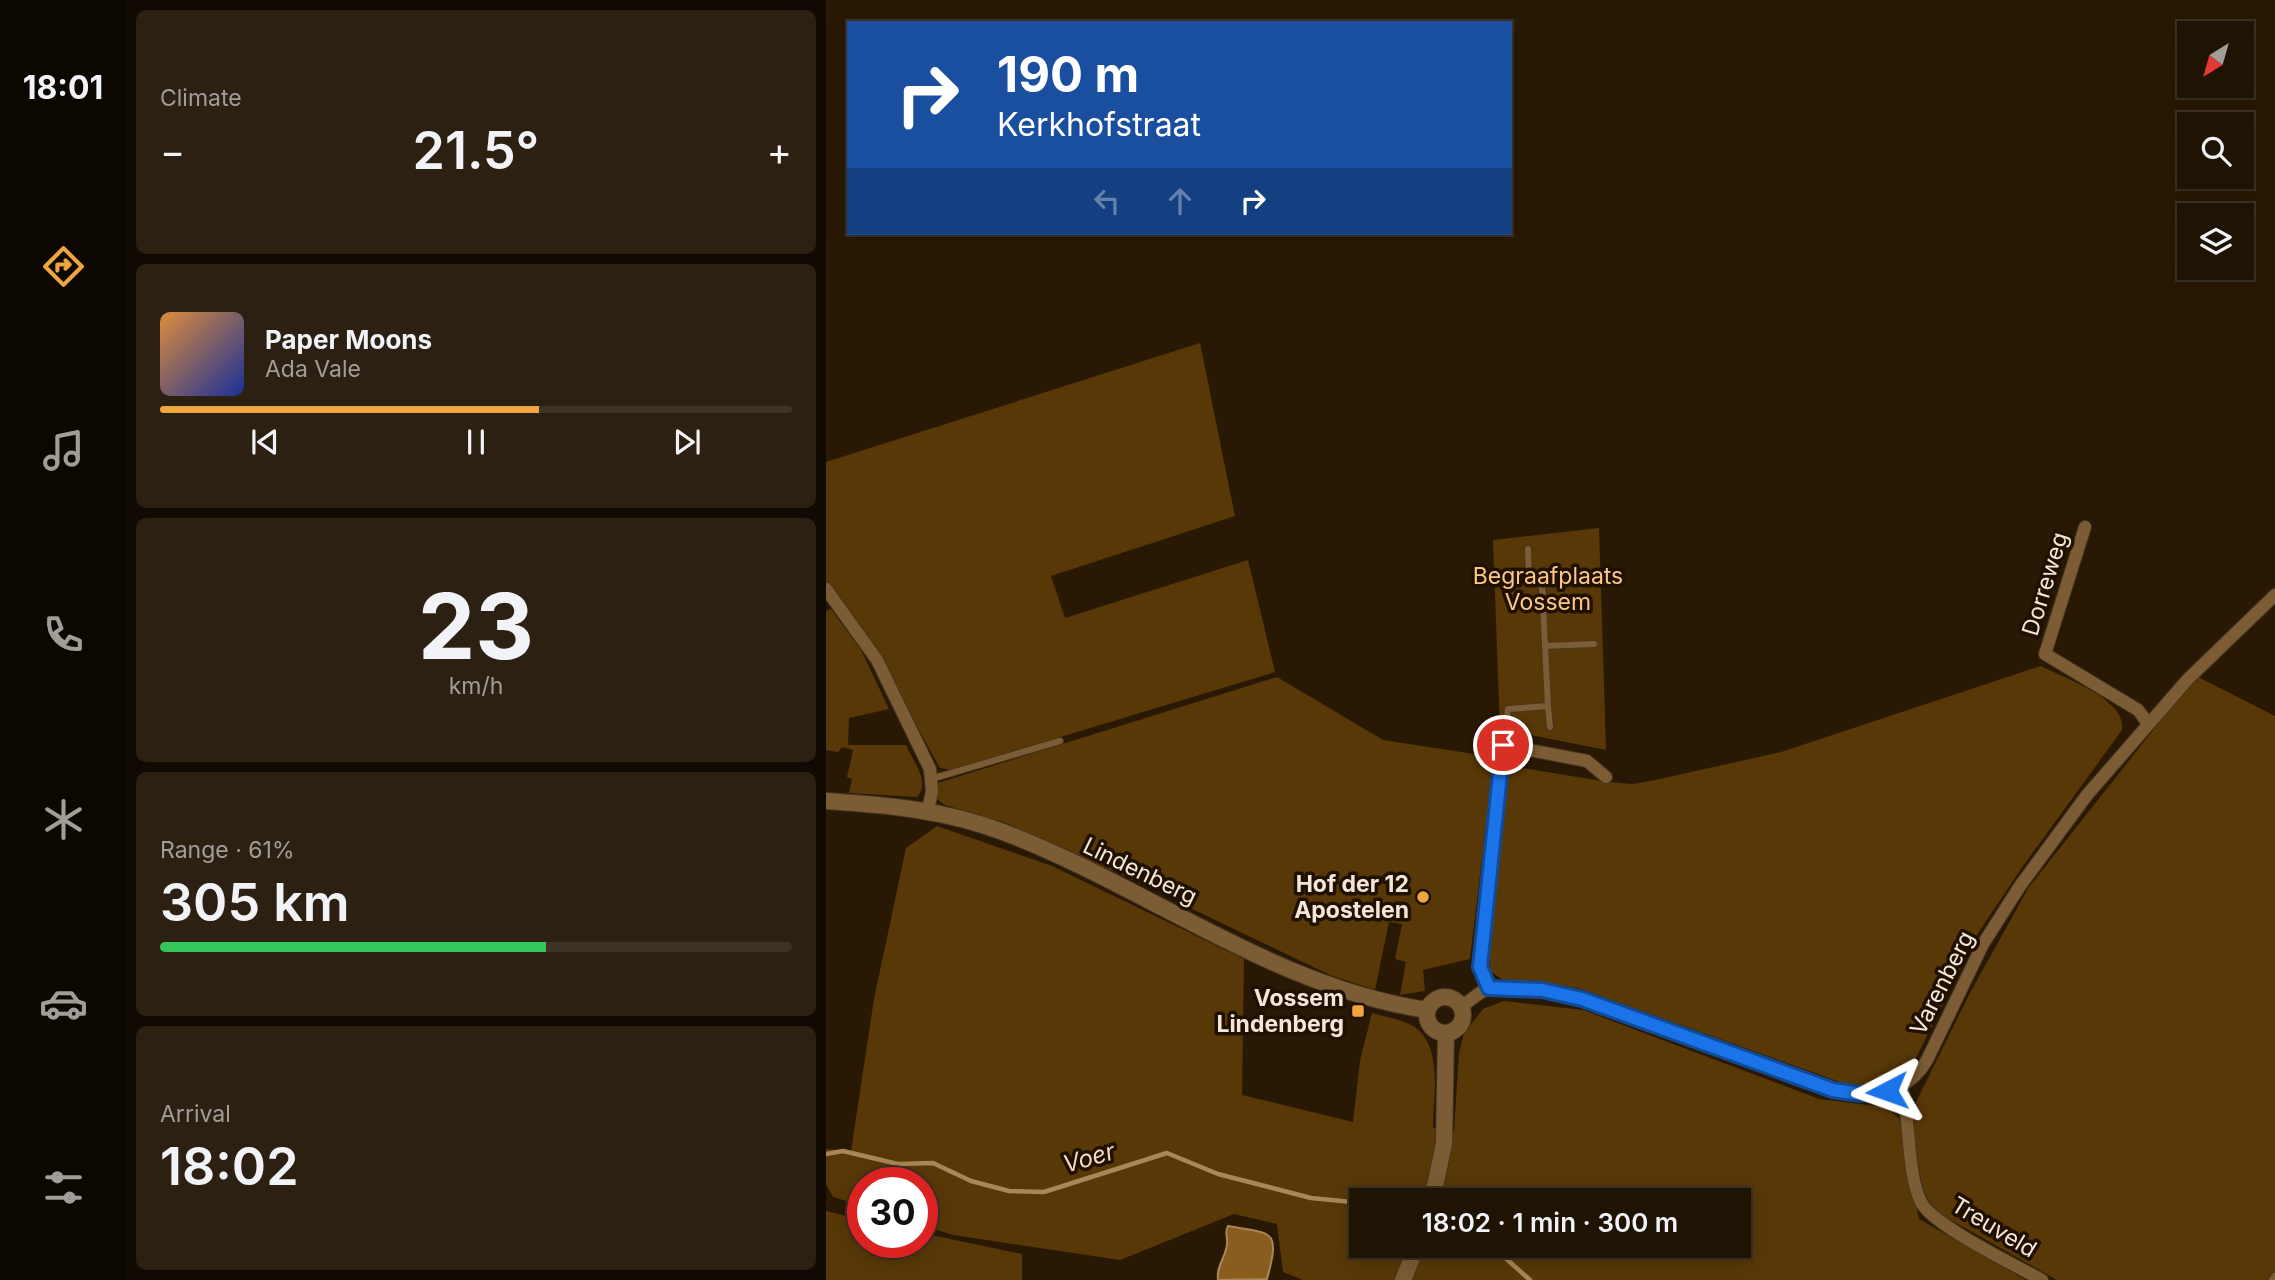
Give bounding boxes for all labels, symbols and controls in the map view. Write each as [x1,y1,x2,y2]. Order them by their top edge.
north arrow [2177,21,2254,98]
map controls [2177,21,2254,280]
text: 190 m [997,45,1139,104]
icon: right [882,49,973,140]
text: 18:01 [23,68,103,107]
text: Climate [160,84,242,112]
text: Kerkhofstraat [997,105,1201,144]
button: search [2177,112,2254,189]
text: 21.5° [413,119,539,182]
text: − [160,128,185,174]
text: + [767,128,792,174]
icon: left [1088,182,1126,220]
icon: ahead [1161,182,1199,220]
icon: right [1234,182,1272,220]
button: layers [2177,203,2254,280]
icon: directions [39,242,88,291]
text: Paper Moons [265,324,432,355]
text: Ada Vale [265,355,361,383]
icon: previous [246,423,284,461]
icon: pause [457,423,495,461]
icon: next [668,423,706,461]
icon: music [39,426,88,475]
street label: Dorreweg [2016,529,2074,639]
park label: Begraafplaats Vossem [1473,562,1623,616]
text: 23 [418,571,534,681]
icon: phone [39,610,88,659]
text: km/h [449,672,503,700]
pin [1473,715,1533,775]
icon: arrive [1484,726,1522,764]
icon: climate [39,795,88,844]
street label: Lindenberg [1079,831,1201,911]
text: Range · 61% [160,836,294,864]
place label: Hof der 12 Apostelen [1294,870,1409,924]
text: 305 km [160,871,350,934]
marker: Hof der 12 Apostelen [1415,889,1431,905]
street label: Varenberg [1904,926,1980,1040]
icon: car [39,979,88,1028]
place label: Vossem Lindenberg [1216,984,1344,1038]
marker: Vossem Lindenberg [1350,1003,1366,1019]
position arrow [1850,1054,1924,1128]
text: Arrival [160,1100,231,1128]
text: 18:02 [160,1135,299,1198]
water label: Voer [1060,1136,1119,1179]
icon: filters [39,1163,88,1212]
speed limit sign: 30 [847,1167,938,1258]
street label: Treuveld [1946,1191,2042,1263]
text: 18:02 · 1 min · 300 m [1422,1207,1678,1238]

